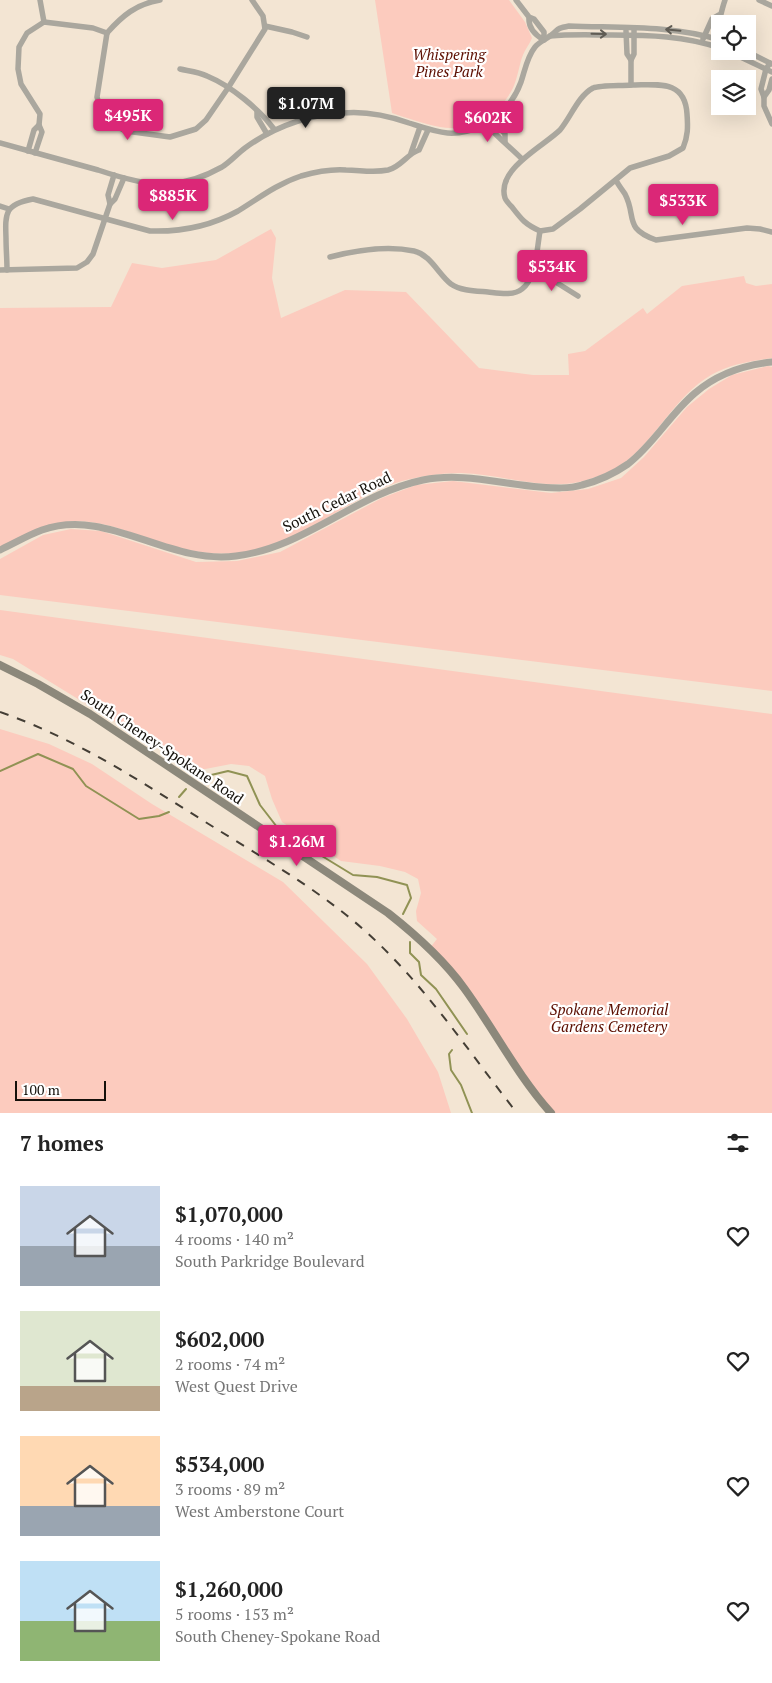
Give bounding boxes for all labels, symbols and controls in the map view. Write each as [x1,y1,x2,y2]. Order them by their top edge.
map controls [711,15,756,115]
button: locate [711,15,756,60]
one-way arrow [665,25,681,34]
one-way arrow [591,30,607,39]
park label: Whispering Pines Park [413,44,487,81]
button: layers [711,70,756,115]
pin: $1.07M [265,86,347,129]
text: $1.07M [278,92,334,114]
pin: $495K [93,98,163,141]
pin: $602K [453,100,523,143]
text: $495K [104,104,152,126]
text: $602K [464,106,512,128]
pin: $885K [138,178,208,221]
text: $885K [149,184,197,206]
pin: $533K [648,184,718,226]
text: $533K [659,189,707,211]
pin: $534K [517,250,587,292]
text: $534K [528,255,576,277]
street label: South Cedar Road [279,466,394,536]
street label: South Cheney-Spokane Road [77,684,248,808]
pin: $1.26M [256,824,338,867]
text: $1.26M [269,830,325,852]
park label: Spokane Memorial Gardens Cemetery [550,999,669,1036]
scale bar [15,1078,106,1101]
text: 100 m [22,1080,60,1099]
text: 7 homes [20,1129,104,1157]
icon: filters [724,1129,752,1157]
text: $1,070,000 [175,1200,283,1228]
icon: home [60,1206,120,1266]
icon: heart [724,1222,752,1250]
text: 4 rooms · 140 m² [175,1228,294,1250]
text: South Parkridge Boulevard [175,1250,365,1272]
text: $602,000 [175,1325,264,1353]
icon: home [60,1331,120,1391]
icon: heart [724,1347,752,1375]
text: 2 rooms · 74 m² [175,1353,285,1375]
text: West Quest Drive [175,1375,298,1397]
text: $534,000 [175,1450,264,1478]
icon: home [60,1456,120,1516]
icon: heart [724,1472,752,1500]
text: 3 rooms · 89 m² [175,1478,285,1500]
text: West Amberstone Court [175,1500,344,1522]
text: $1,260,000 [175,1575,283,1603]
icon: home [60,1581,120,1641]
icon: heart [724,1597,752,1625]
text: 5 rooms · 153 m² [175,1603,294,1625]
text: South Cheney-Spokane Road [175,1625,380,1647]

